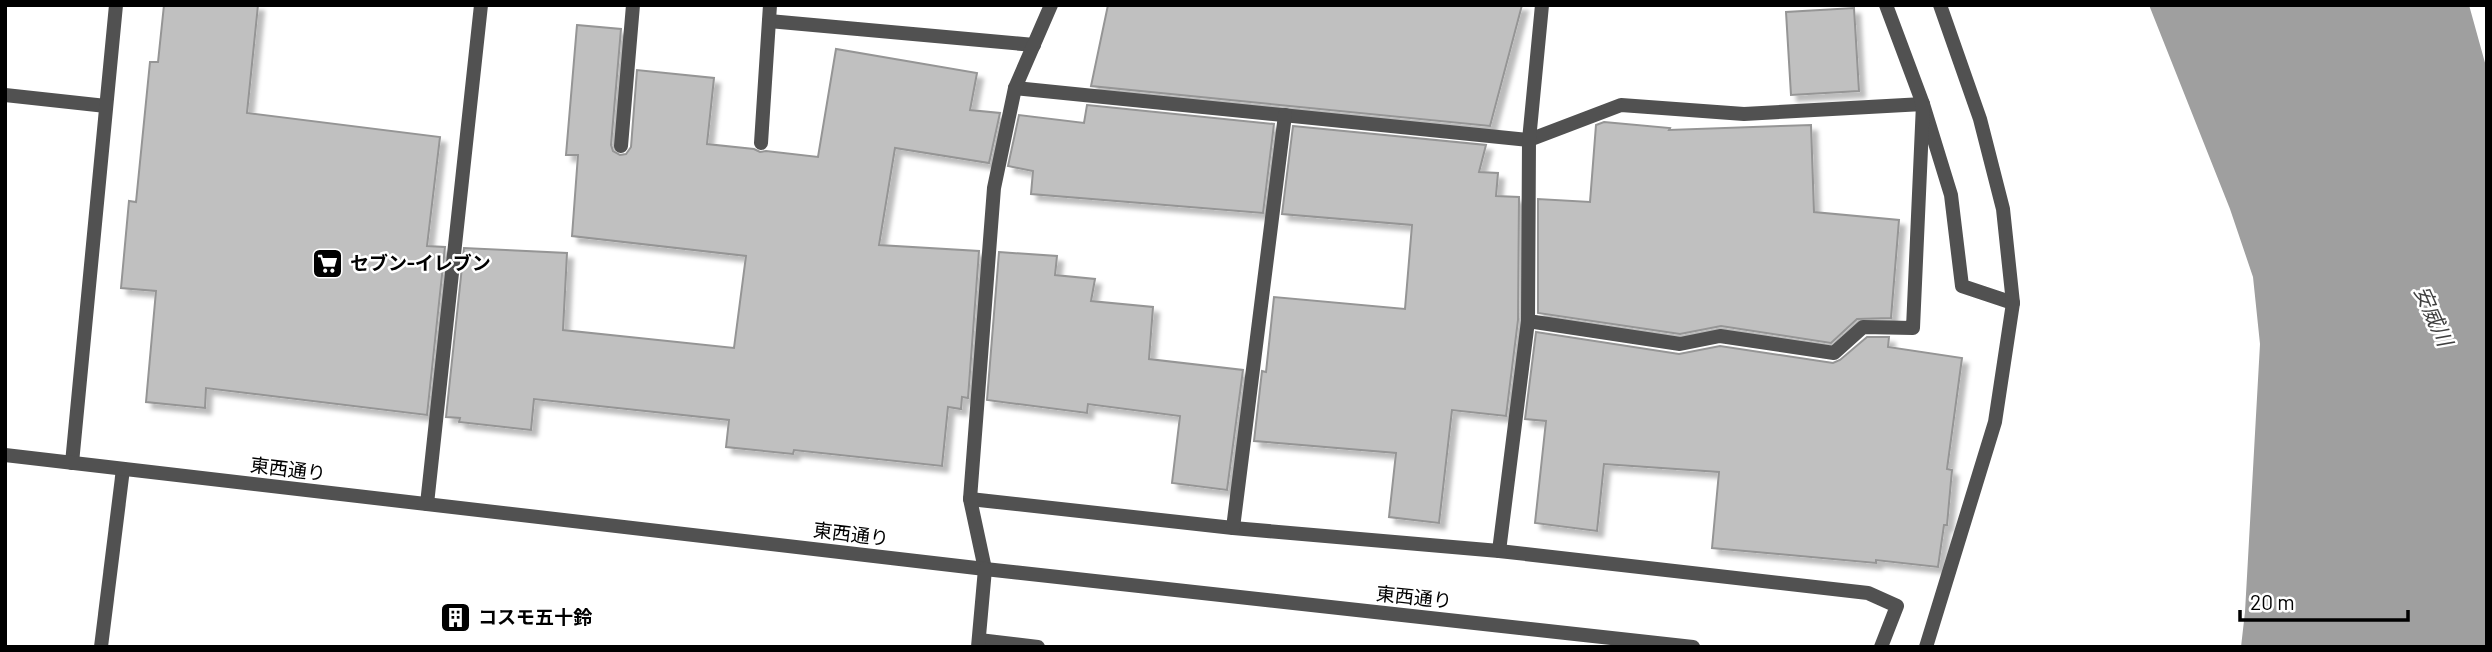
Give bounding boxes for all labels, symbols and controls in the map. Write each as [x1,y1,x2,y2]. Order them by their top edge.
supermarket icon: セブン-イレブン [310,246,344,280]
place label: セブン-イレブン [350,251,491,274]
water label: 安威川 [2410,282,2459,351]
street label: 東西通り [249,452,327,485]
street label: 東西通り [812,517,890,550]
scale bar [2240,578,2408,622]
street label: 東西通り [1375,581,1453,612]
text: 20 m [2250,589,2295,614]
building icon: コスモ五十鈴 [438,600,472,634]
place label: コスモ五十鈴 [478,605,593,628]

